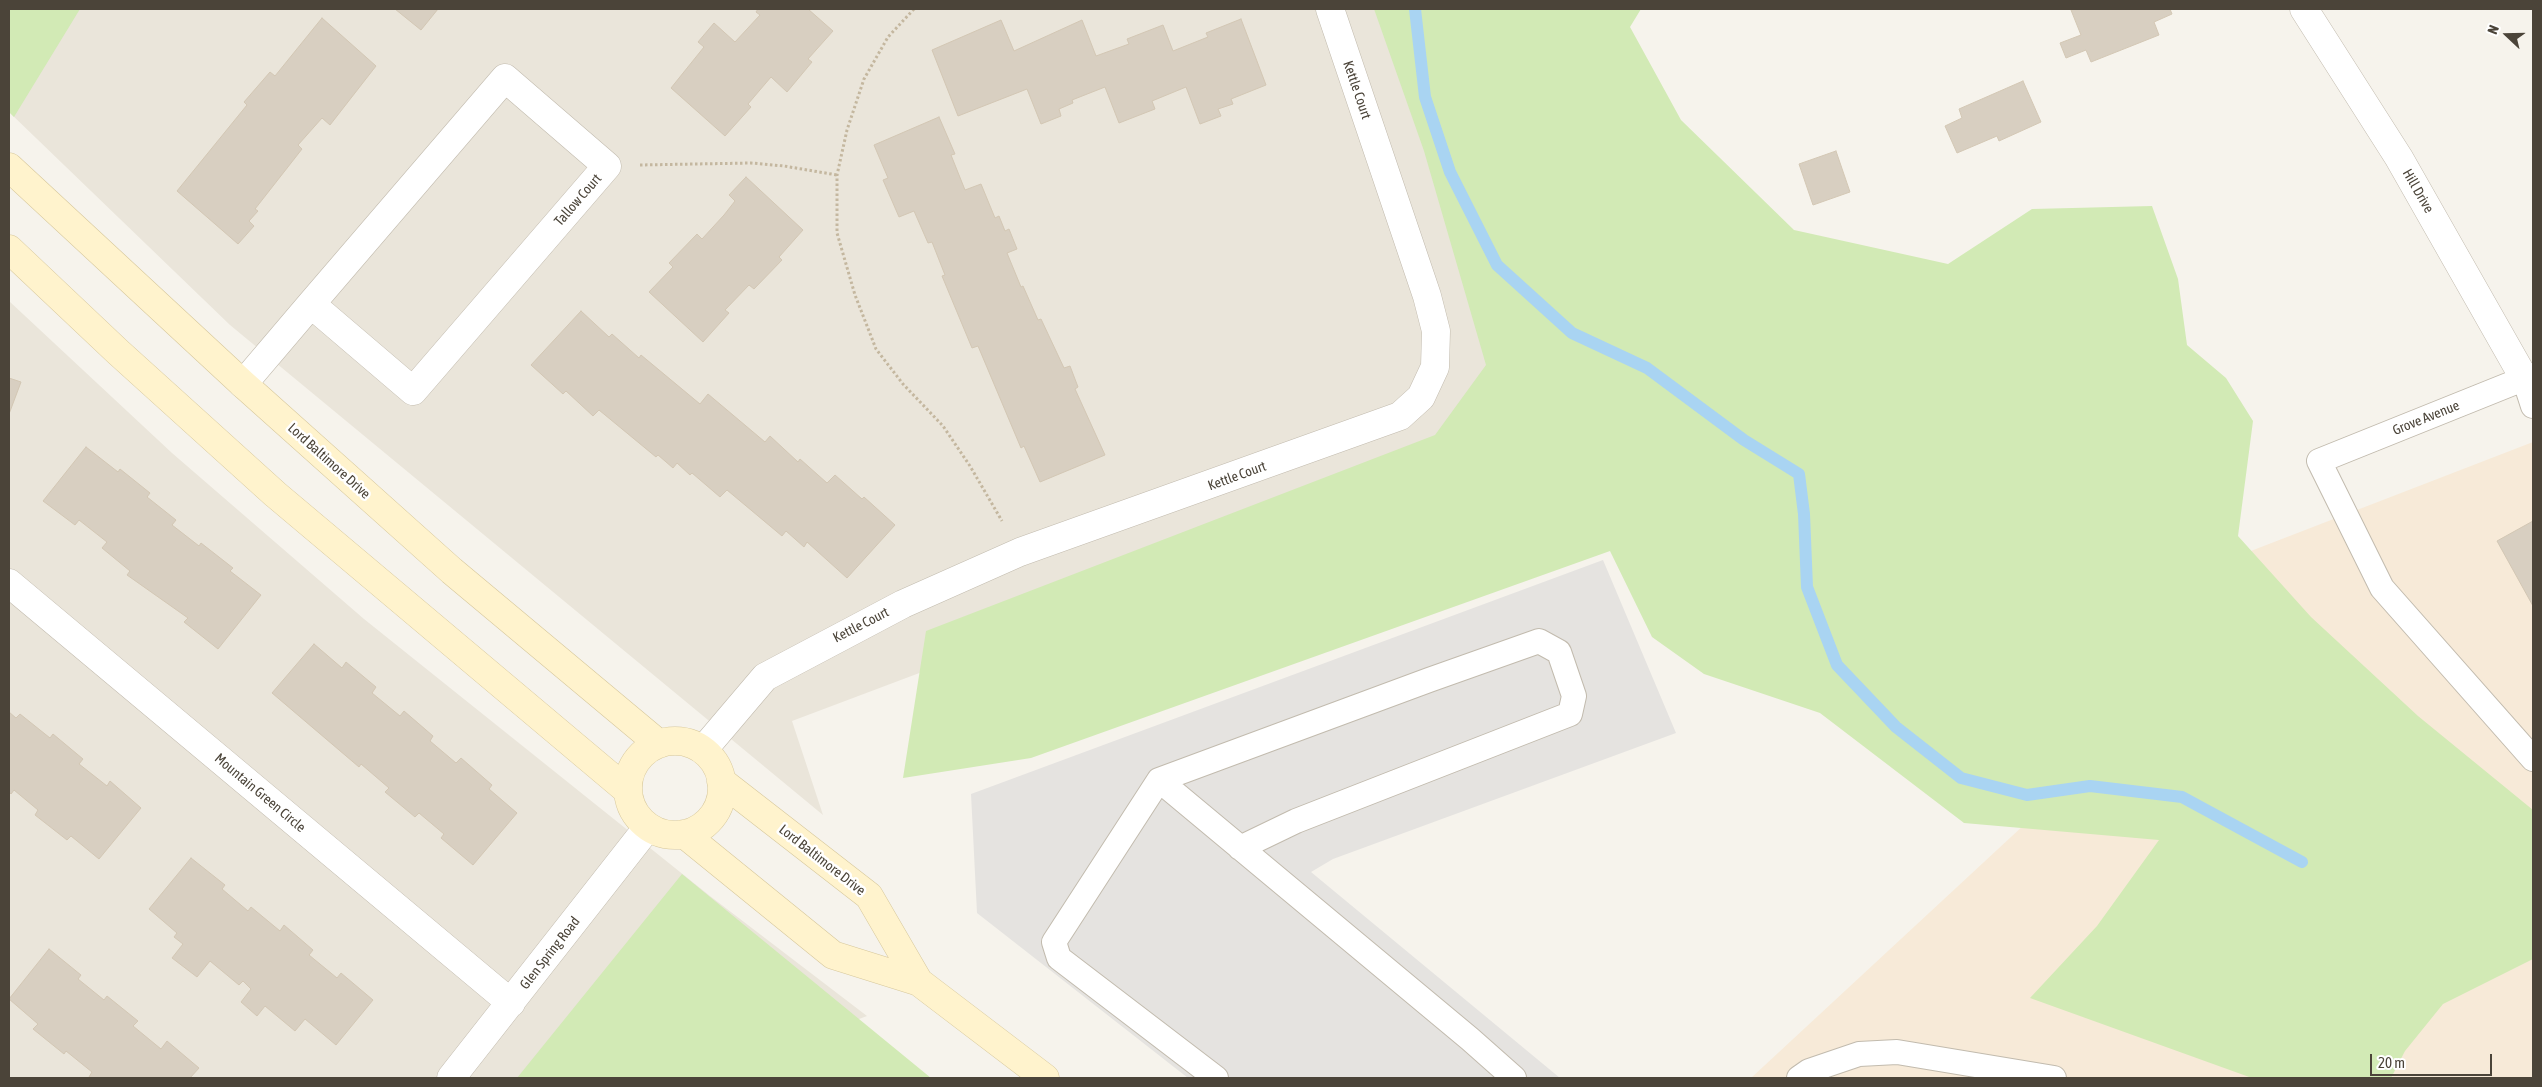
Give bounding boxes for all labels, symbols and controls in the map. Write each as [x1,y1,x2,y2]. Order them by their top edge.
north arrow [2482,10,2532,60]
text: N [2484,23,2502,36]
street label: Kettle Court [1339,59,1375,121]
street label: Hill Drive [2399,166,2437,216]
street label: Tallow Court [551,171,605,229]
street label: Grove Avenue [2390,397,2462,439]
street label: Lord Baltimore Drive [284,420,374,502]
street label: Kettle Court [1206,458,1268,494]
street label: Kettle Court [830,604,892,646]
street label: Mountain Green Circle [211,750,309,836]
street label: Lord Baltimore Drive [775,821,869,899]
street label: Glen Spring Road [516,913,584,993]
scale bar [2372,1044,2494,1076]
text: 20 m [2378,1054,2405,1071]

